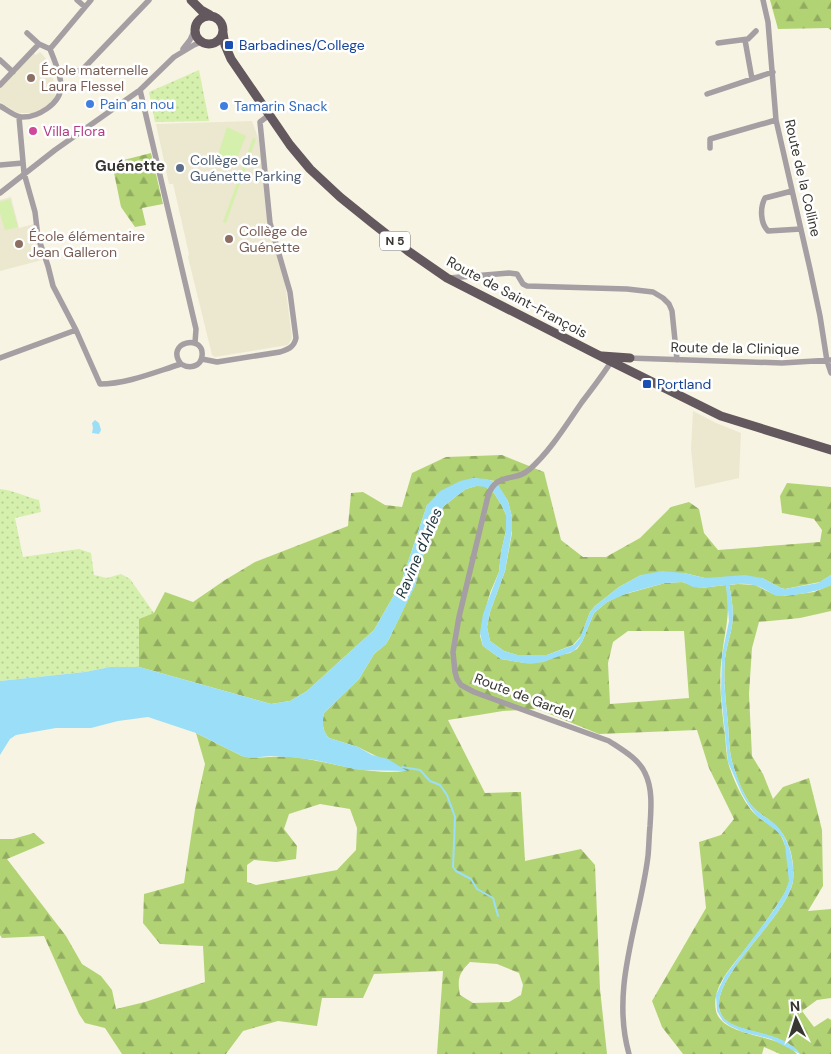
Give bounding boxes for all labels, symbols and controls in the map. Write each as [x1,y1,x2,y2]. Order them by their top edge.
place label: Barbadines/College [239,36,365,54]
marker: Barbadines/College [223,39,235,51]
place label: École maternelle Laura Flessel [41,61,149,95]
marker: École maternelle Laura Flessel [25,72,37,84]
place label: Pain an nou [100,95,174,113]
place label: Tamarin Snack [234,97,328,115]
marker: Pain an nou [84,98,96,110]
marker: Tamarin Snack [218,100,230,112]
street label: Route de la Colline [781,117,825,239]
place label: Villa Flora [43,122,105,140]
marker: Villa Flora [27,125,39,137]
place label: Collège de Guénette Parking [190,151,302,185]
district label: Guénette [95,156,165,176]
marker: Collège de Guénette Parking [174,162,186,174]
place label: Collège de Guénette [239,222,307,256]
place label: École élémentaire Jean Galleron [29,227,145,261]
road number: N 5 [380,232,410,250]
marker: Collège de Guénette [223,233,235,245]
marker: École élémentaire Jean Galleron [13,238,25,250]
street label: Route de Saint-François [444,252,590,342]
street label: Route de la Clinique [670,338,800,358]
place label: Portland [657,375,711,393]
marker: Portland [641,378,653,390]
water label: Ravine d'Arles [391,505,447,601]
street label: Route de Gardel [472,669,576,723]
north arrow [771,994,821,1044]
text: N [789,997,801,1015]

